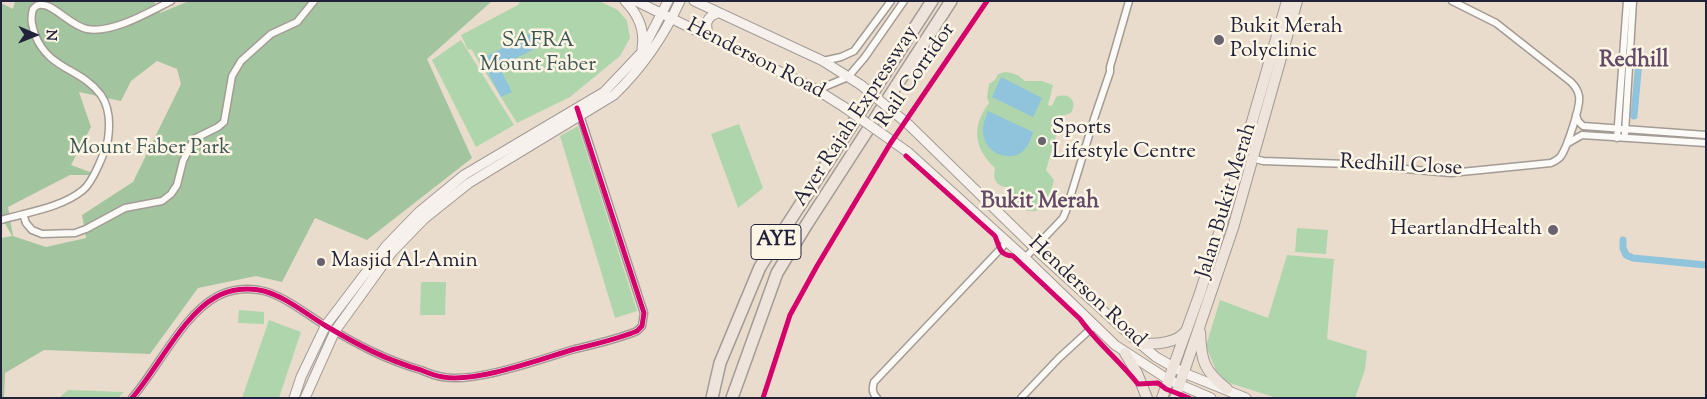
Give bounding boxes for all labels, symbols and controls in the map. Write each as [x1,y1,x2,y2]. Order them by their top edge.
north arrow [10,10,60,60]
street label: Henderson Road [682,14,828,106]
place label: Bukit Merah Polyclinic [1230,15,1343,65]
street label: Rail Corridor [872,19,962,133]
street label: Ayer Rajah Expressway [789,22,925,212]
text: N [40,29,60,41]
park label: SAFRA Mount Faber [480,29,596,79]
marker: Bukit Merah Polyclinic [1212,33,1226,47]
district label: Redhill [1599,49,1669,75]
place label: Sports Lifestyle Centre [1052,116,1196,166]
street label: Jalan Bukit Merah [1192,120,1264,282]
marker: Sports Lifestyle Centre [1036,135,1048,147]
park label: Mount Faber Park [70,136,230,162]
street label: Redhill Close [1339,151,1463,183]
district label: Bukit Merah [981,190,1099,216]
place label: HeartlandHealth [1390,217,1542,243]
marker: HeartlandHealth [1546,223,1560,237]
road number: AYE [751,224,801,260]
street label: Henderson Road [1022,232,1150,354]
place label: Masjid Al-Amin [331,249,478,275]
marker: Masjid Al-Amin [315,256,327,268]

